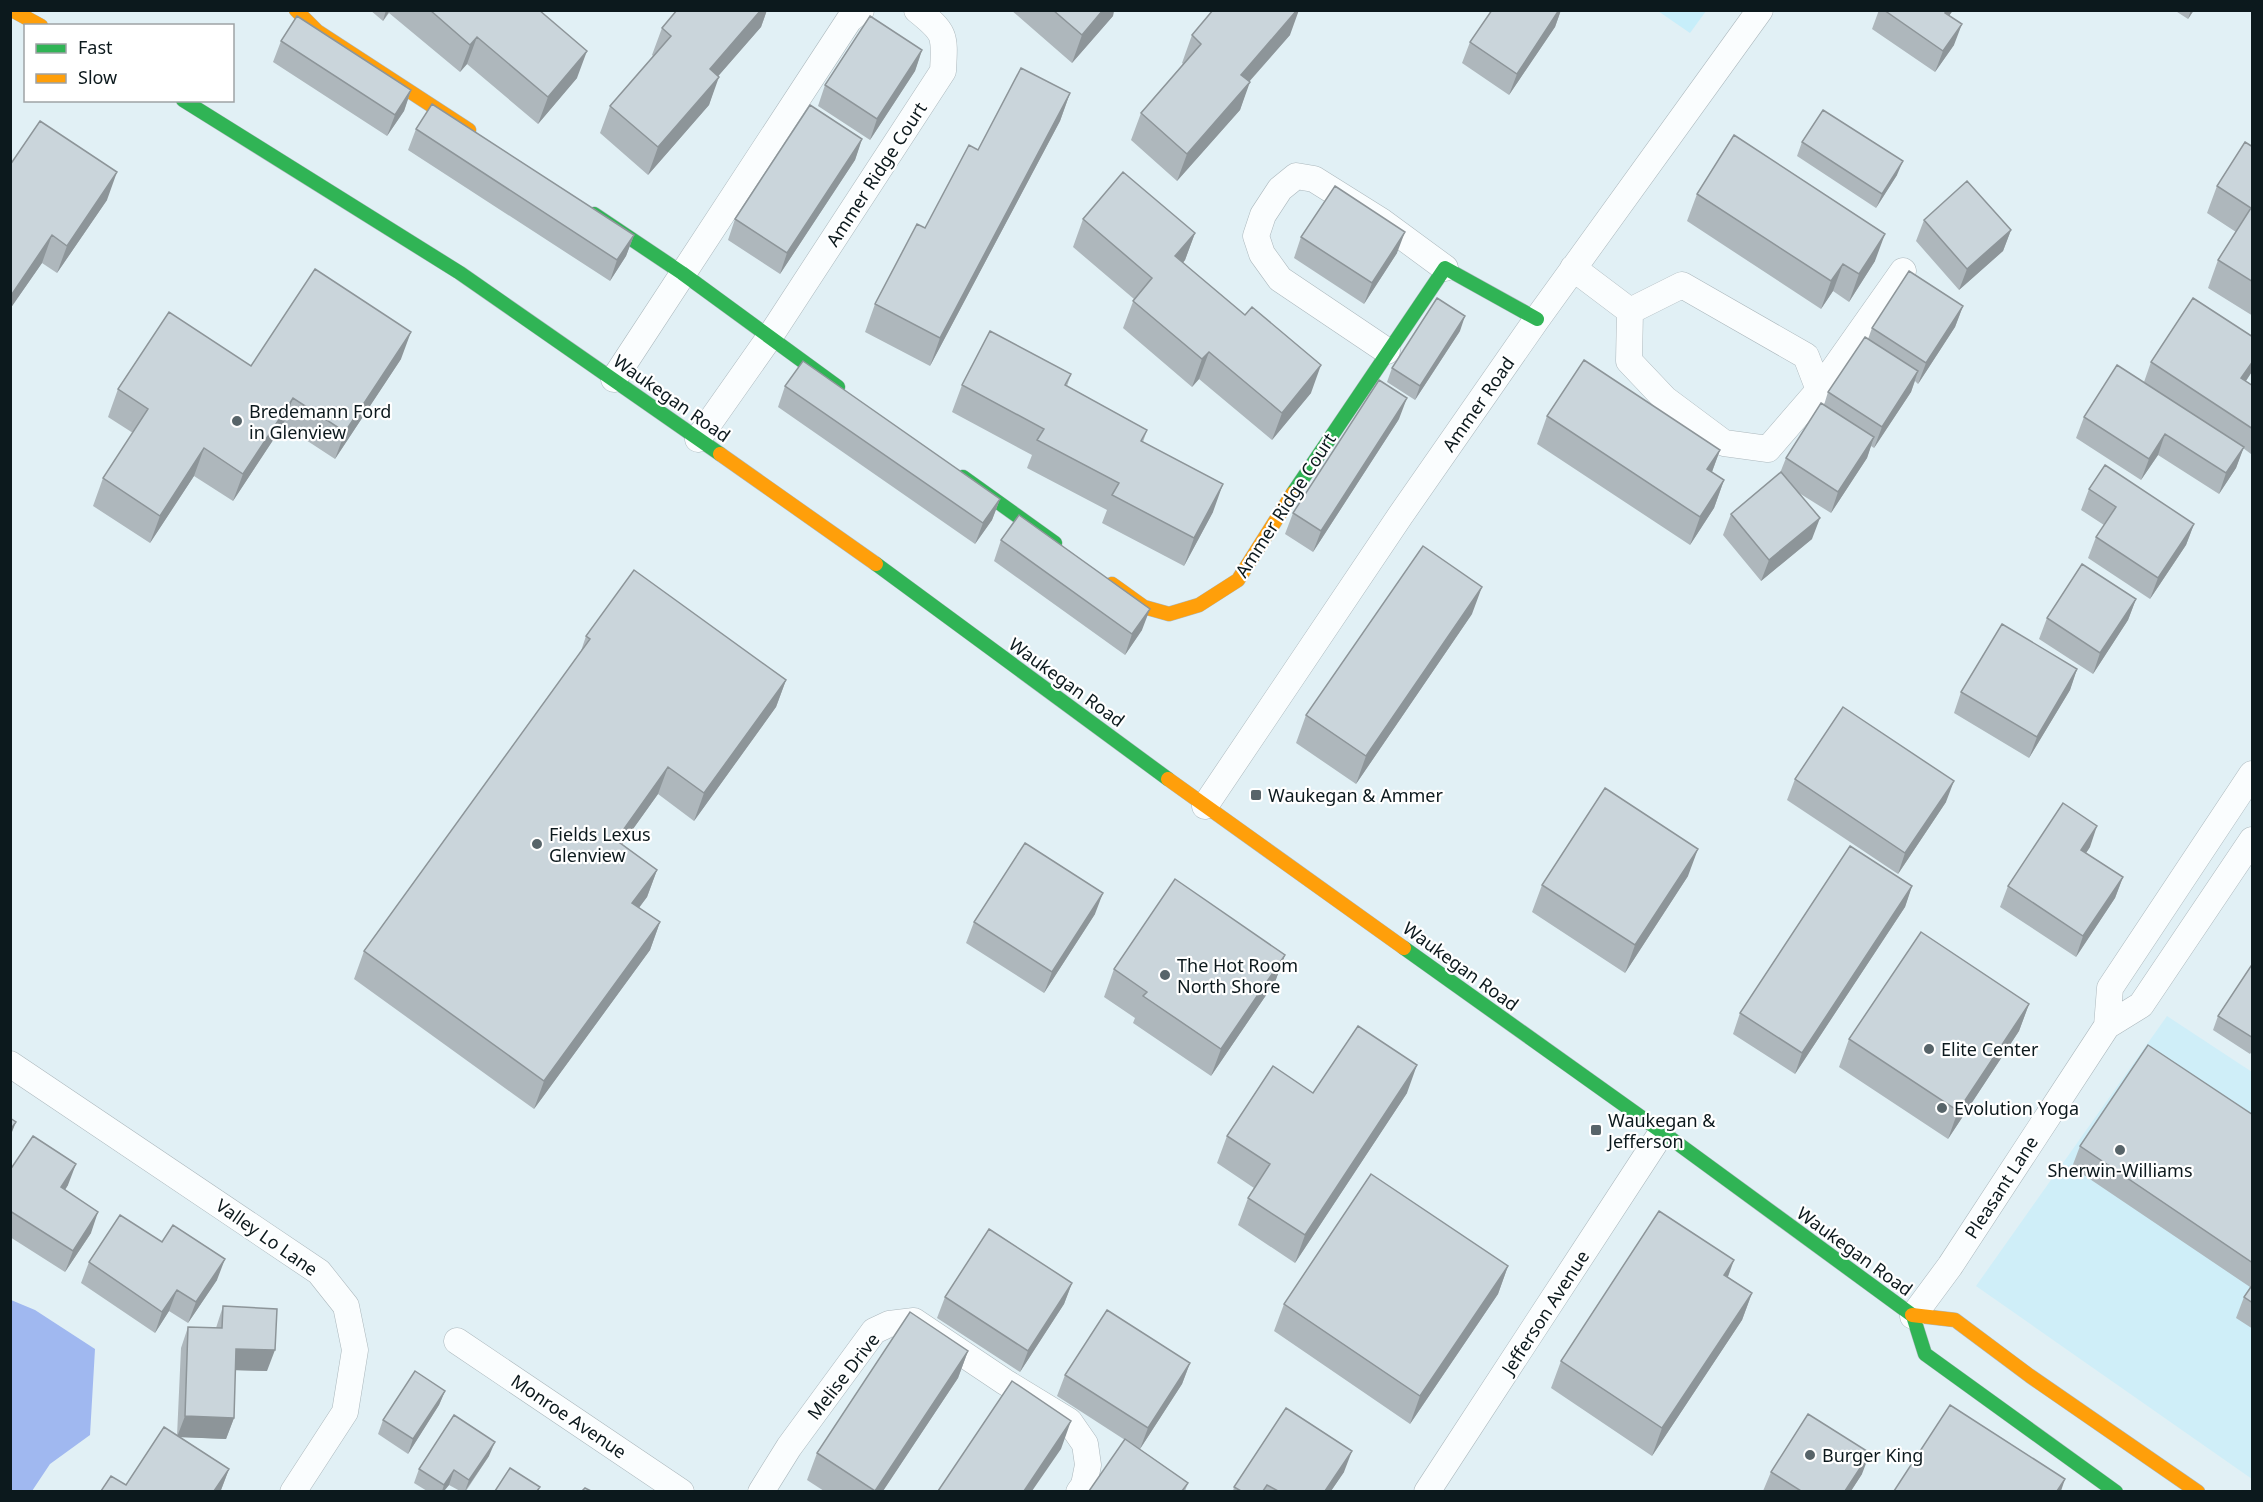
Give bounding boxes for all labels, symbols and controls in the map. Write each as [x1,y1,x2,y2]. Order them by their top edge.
legend [24,24,234,102]
text: Fast [78,35,113,59]
text: Slow [78,65,117,89]
street label: Ammer Ridge Court [820,97,932,251]
street label: Waukegan Road [609,349,735,447]
street label: Ammer Road [1436,352,1520,456]
place label: Bredemann Ford in Glenview [249,399,391,444]
marker: Bredemann Ford in Glenview [230,414,244,428]
street label: Ammer Ridge Court [1229,428,1341,582]
street label: Waukegan Road [1004,632,1130,732]
place label: Waukegan & Ammer [1268,783,1444,807]
marker: Waukegan & Ammer [1249,788,1263,802]
place label: Fields Lexus Glenview [549,822,651,867]
marker: Fields Lexus Glenview [530,837,544,851]
street label: Waukegan Road [1398,916,1524,1016]
place label: The Hot Room North Shore [1177,953,1298,998]
marker: The Hot Room North Shore [1158,968,1172,982]
place label: Elite Center [1941,1037,2039,1061]
marker: Elite Center [1922,1042,1936,1056]
place label: Evolution Yoga [1954,1096,2079,1120]
marker: Evolution Yoga [1935,1101,1949,1115]
place label: Waukegan & Jefferson [1606,1108,1716,1153]
marker: Waukegan & Jefferson [1589,1123,1603,1137]
street label: Pleasant Lane [1959,1131,2043,1243]
marker: Sherwin-Williams [2113,1143,2127,1157]
place label: Sherwin-Williams [2047,1158,2193,1182]
street label: Valley Lo Lane [211,1193,323,1281]
street label: Waukegan Road [1792,1201,1918,1301]
street label: Jefferson Avenue [1495,1245,1594,1380]
street label: Melise Drive [802,1328,884,1424]
street label: Monroe Avenue [507,1368,631,1464]
place label: Burger King [1822,1443,1923,1467]
marker: Burger King [1803,1448,1817,1462]

